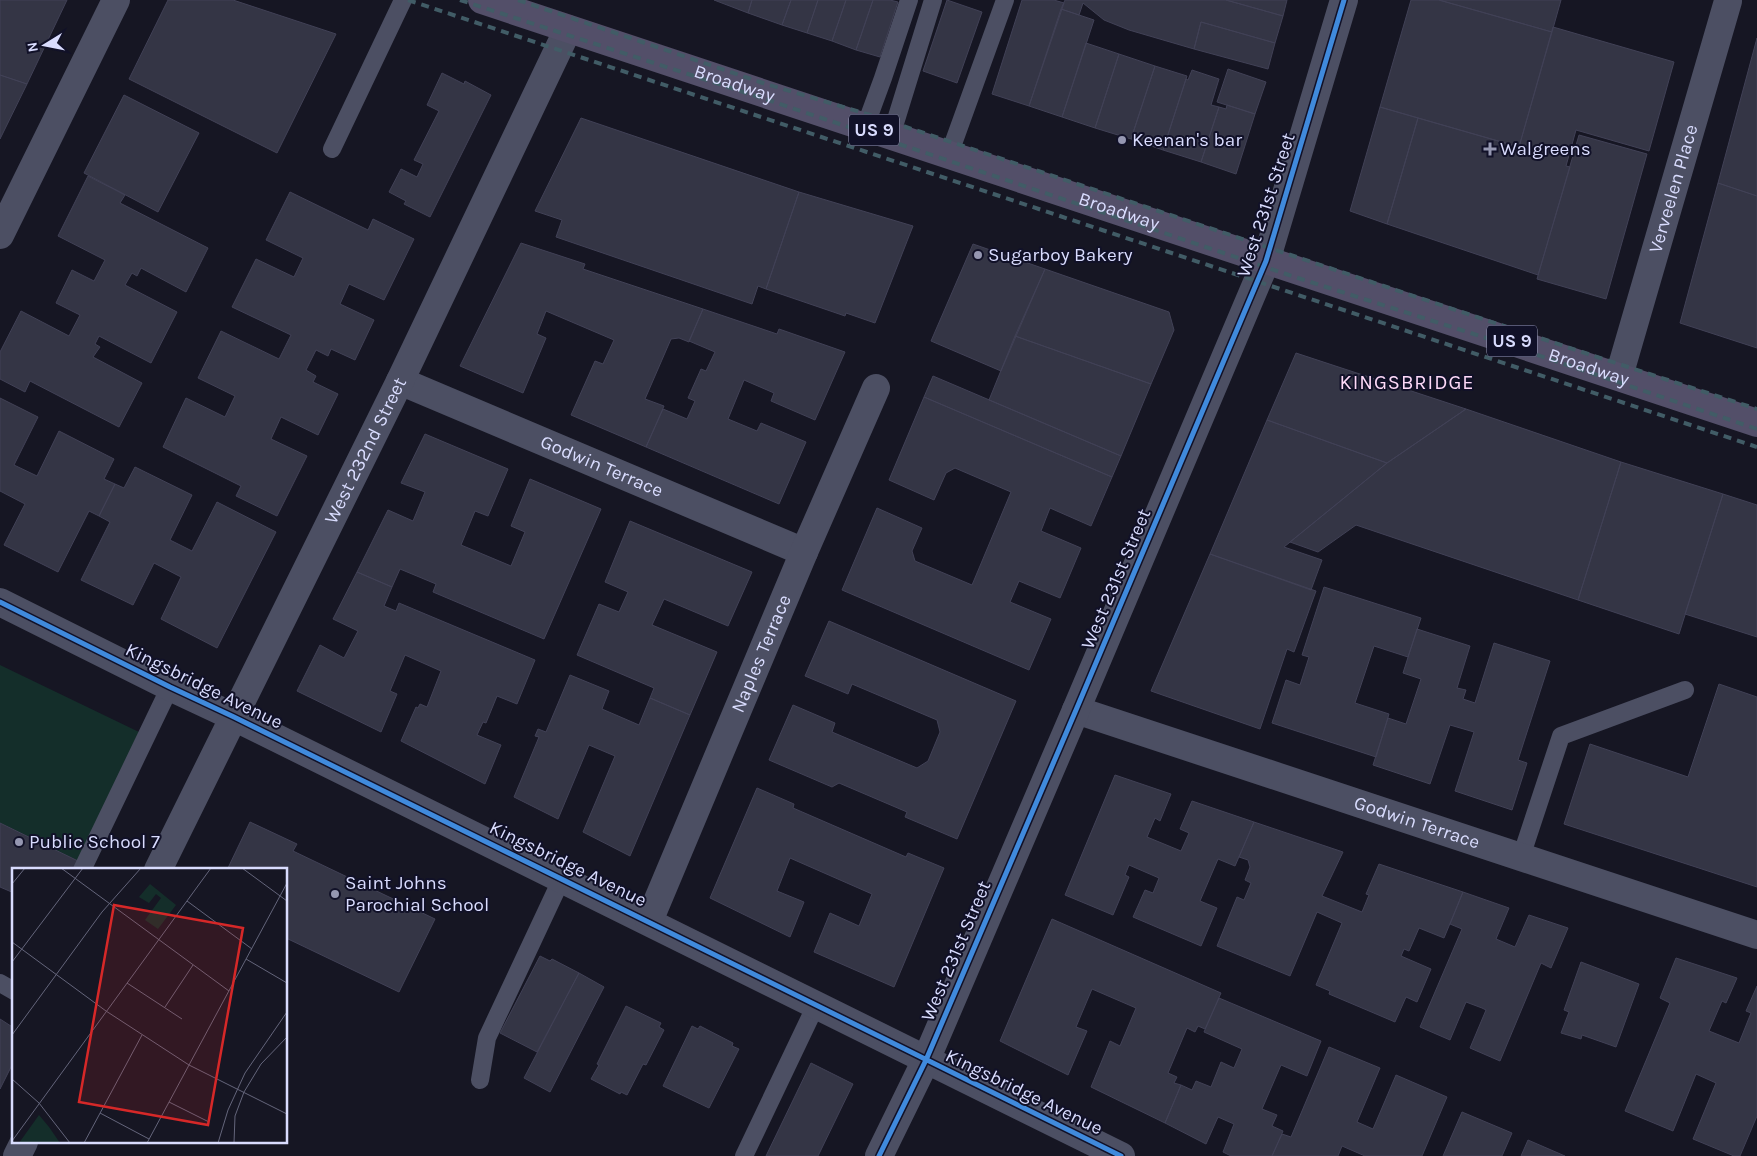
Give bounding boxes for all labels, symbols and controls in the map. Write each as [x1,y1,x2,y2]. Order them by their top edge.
north arrow [20,20,70,70]
text: N [23,41,42,54]
street label: Broadway [691,60,778,107]
road number: US 9 [849,114,899,146]
street label: Verveelen Place [1644,122,1703,256]
place label: Keenan's bar [1132,129,1242,151]
street label: West 231st Street [1232,130,1300,280]
marker: Keenan's bar [1116,134,1128,146]
place label: Walgreens [1500,138,1591,160]
marker: Walgreens [1484,143,1496,155]
street label: Broadway [1076,188,1162,235]
place label: Sugarboy Bakery [988,244,1133,266]
marker: Sugarboy Bakery [972,249,984,261]
road number: US 9 [1487,326,1537,356]
street label: Broadway [1545,344,1632,391]
district label: KINGSBRIDGE [1340,371,1475,394]
street label: West 232nd Street [320,374,411,527]
street label: Godwin Terrace [537,431,666,502]
street label: West 231st Street [1077,506,1155,652]
street label: Naples Terrace [727,591,796,716]
street label: Kingsbridge Avenue [122,638,286,734]
street label: Godwin Terrace [1351,792,1483,854]
street label: Kingsbridge Avenue [486,816,650,912]
place label: Public School 7 [29,831,160,853]
marker: Public School 7 [13,836,25,848]
inset map [12,868,288,1144]
place label: Saint Johns Parochial School [345,872,489,916]
street label: West 231st Street [917,878,995,1024]
marker: Saint Johns Parochial School [329,888,341,900]
street label: Kingsbridge Avenue [942,1044,1106,1140]

